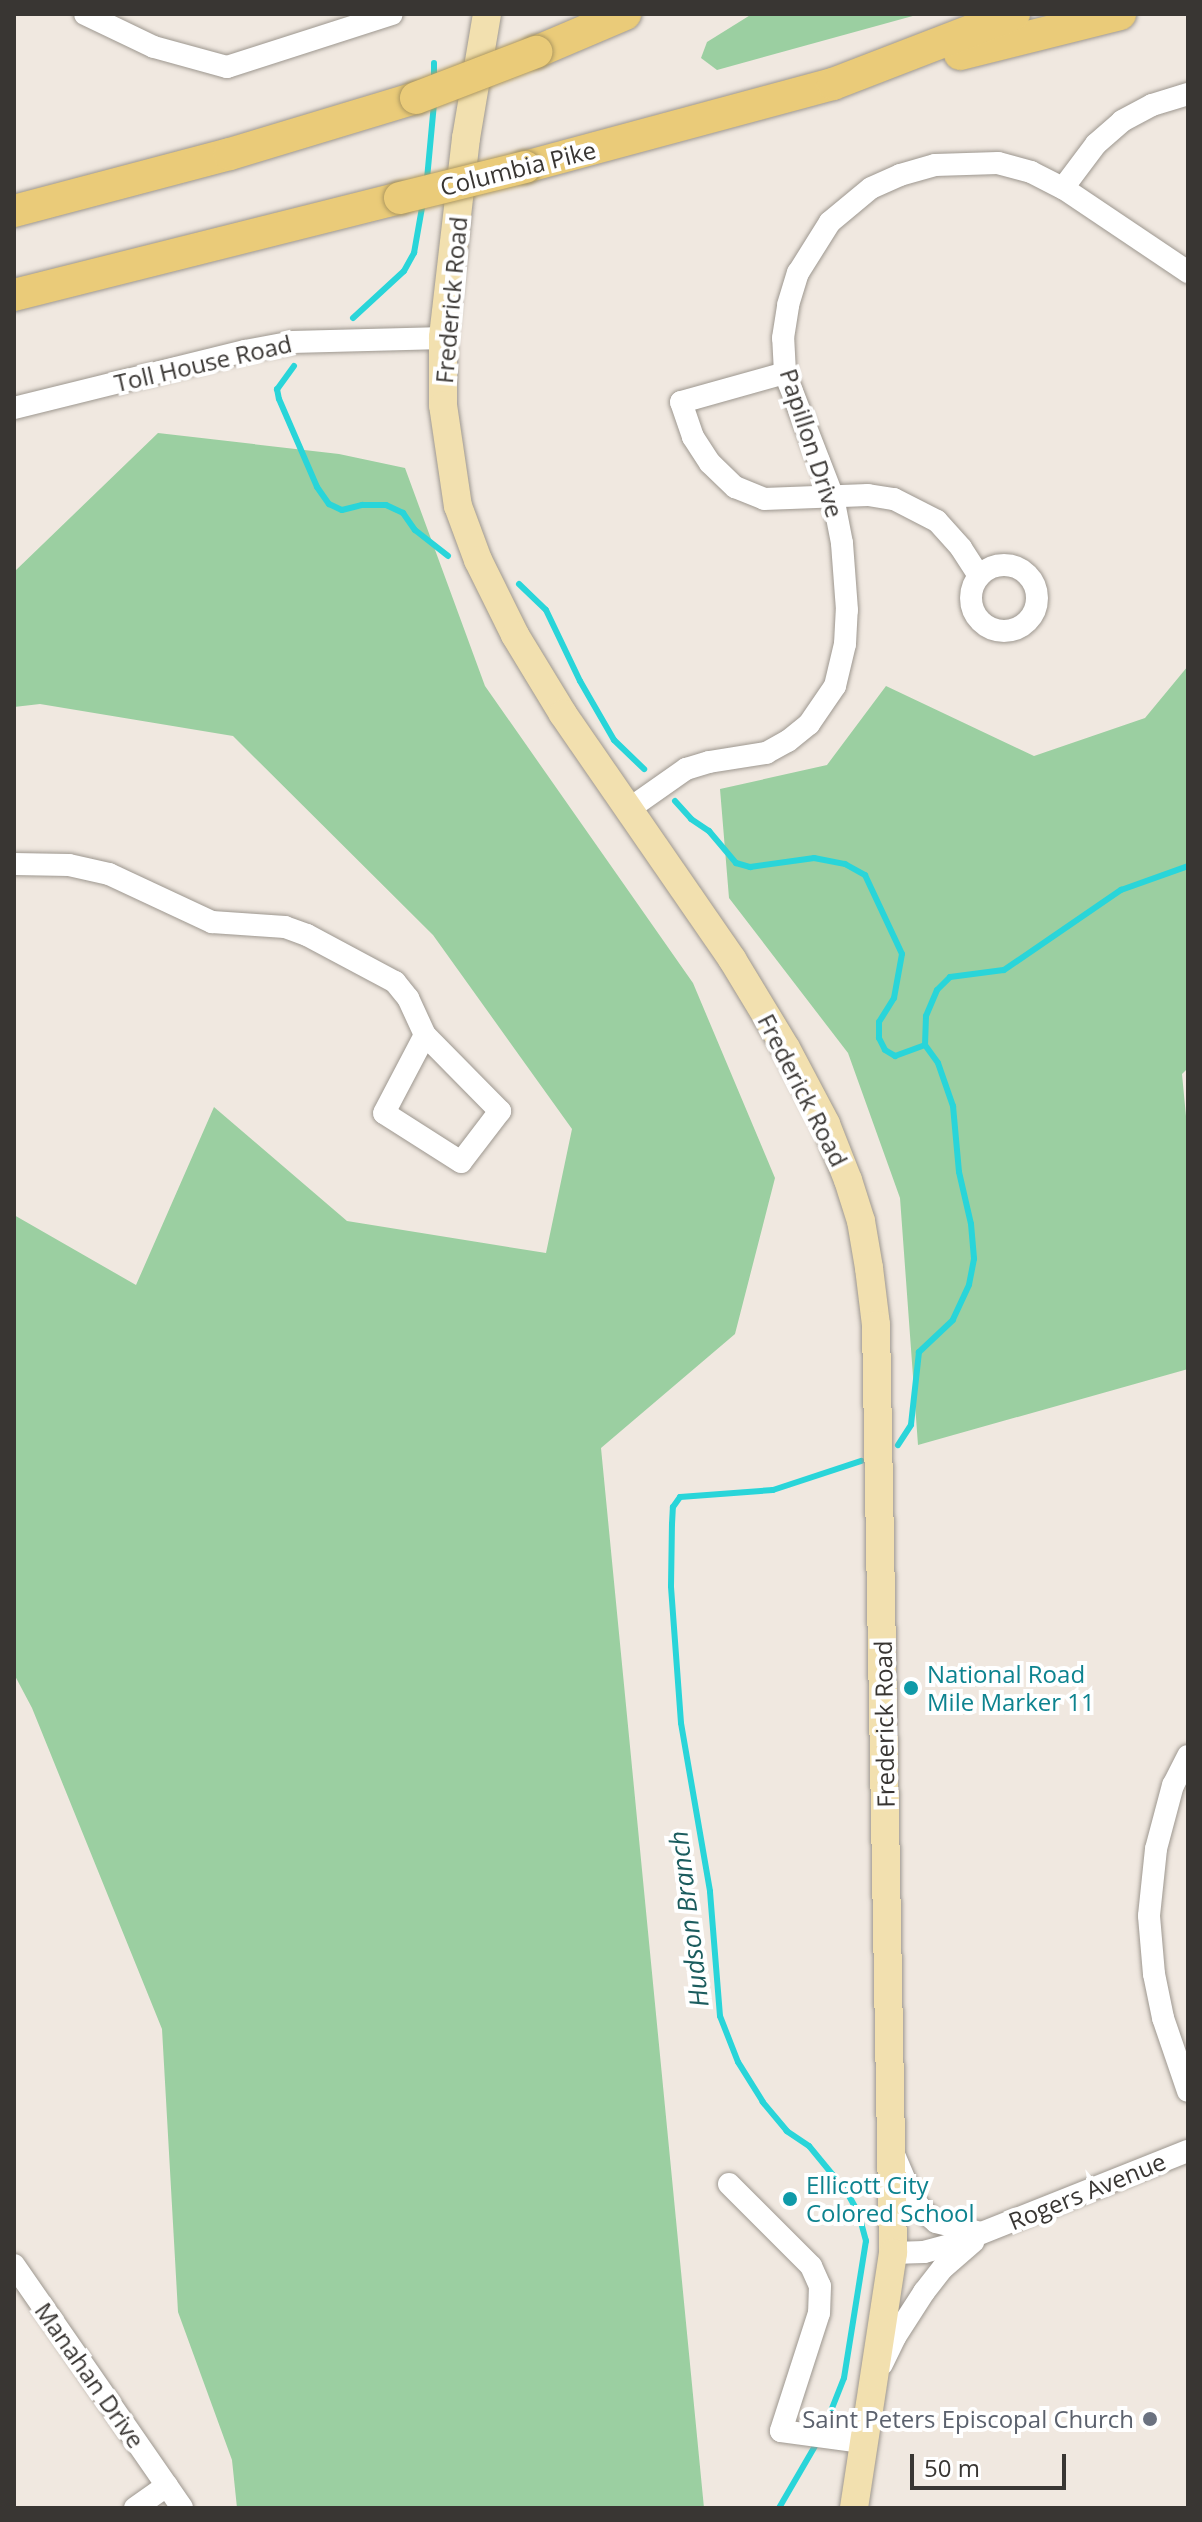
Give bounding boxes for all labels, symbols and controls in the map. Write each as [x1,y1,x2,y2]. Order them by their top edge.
street label: Columbia Pike [437,135,599,201]
street label: Frederick Road [429,215,473,385]
street label: Toll House Road [111,329,295,397]
street label: Papillon Drive [774,365,850,521]
street label: Frederick Road [752,1009,854,1171]
street label: Frederick Road [868,1640,900,1808]
place label: National Road Mile Marker 11 [927,1660,1095,1716]
marker: National Road Mile Marker 11 [902,1679,920,1697]
water label: Hudson Branch [663,1829,715,2009]
street label: Rogers Avenue [1004,2146,1170,2236]
place label: Ellicott City Colored School [806,2171,975,2227]
marker: Ellicott City Colored School [781,2190,799,2208]
street label: Manahan Drive [29,2297,151,2453]
place label: Saint Peters Episcopal Church [802,2405,1134,2433]
marker: Saint Peters Episcopal Church [1141,2410,1159,2428]
scale bar [914,2438,1070,2488]
text: 50 m [924,2451,980,2484]

